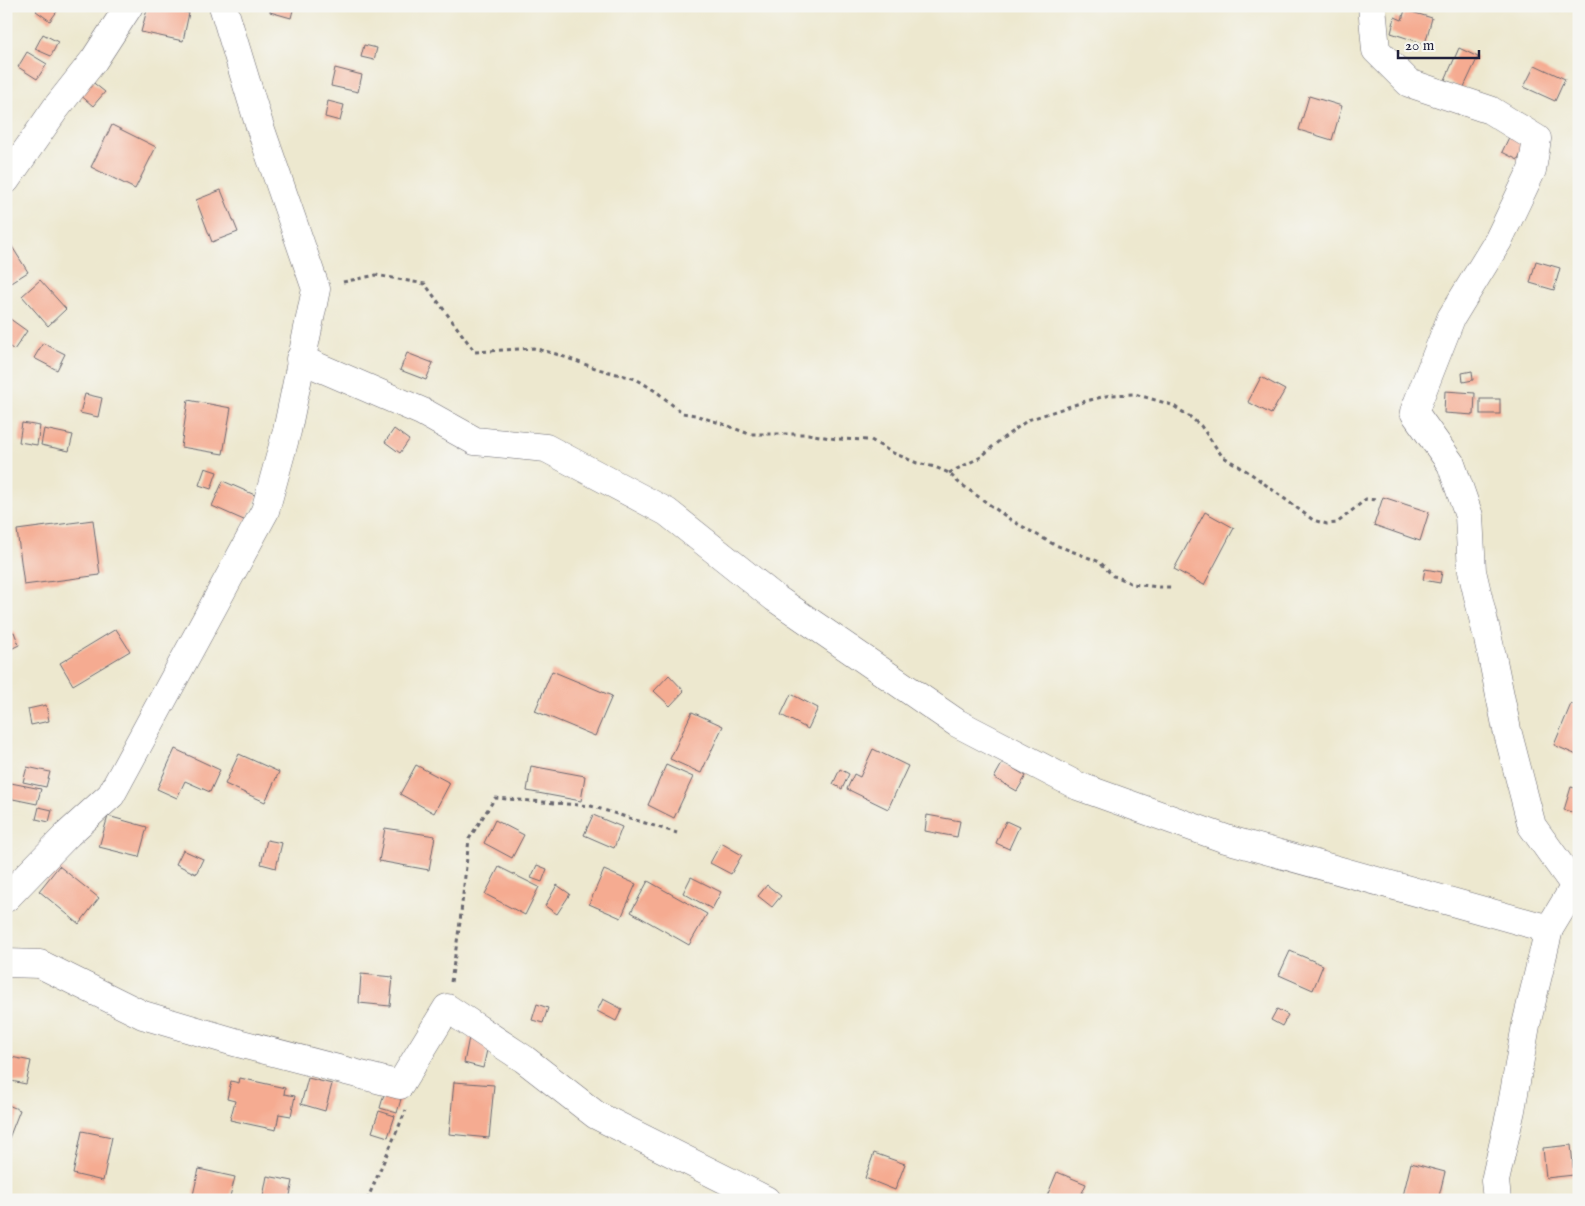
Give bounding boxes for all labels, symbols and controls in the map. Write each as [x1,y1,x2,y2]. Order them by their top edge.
scale bar [1398,28,1479,60]
text: 20 m [1405,36,1435,55]

